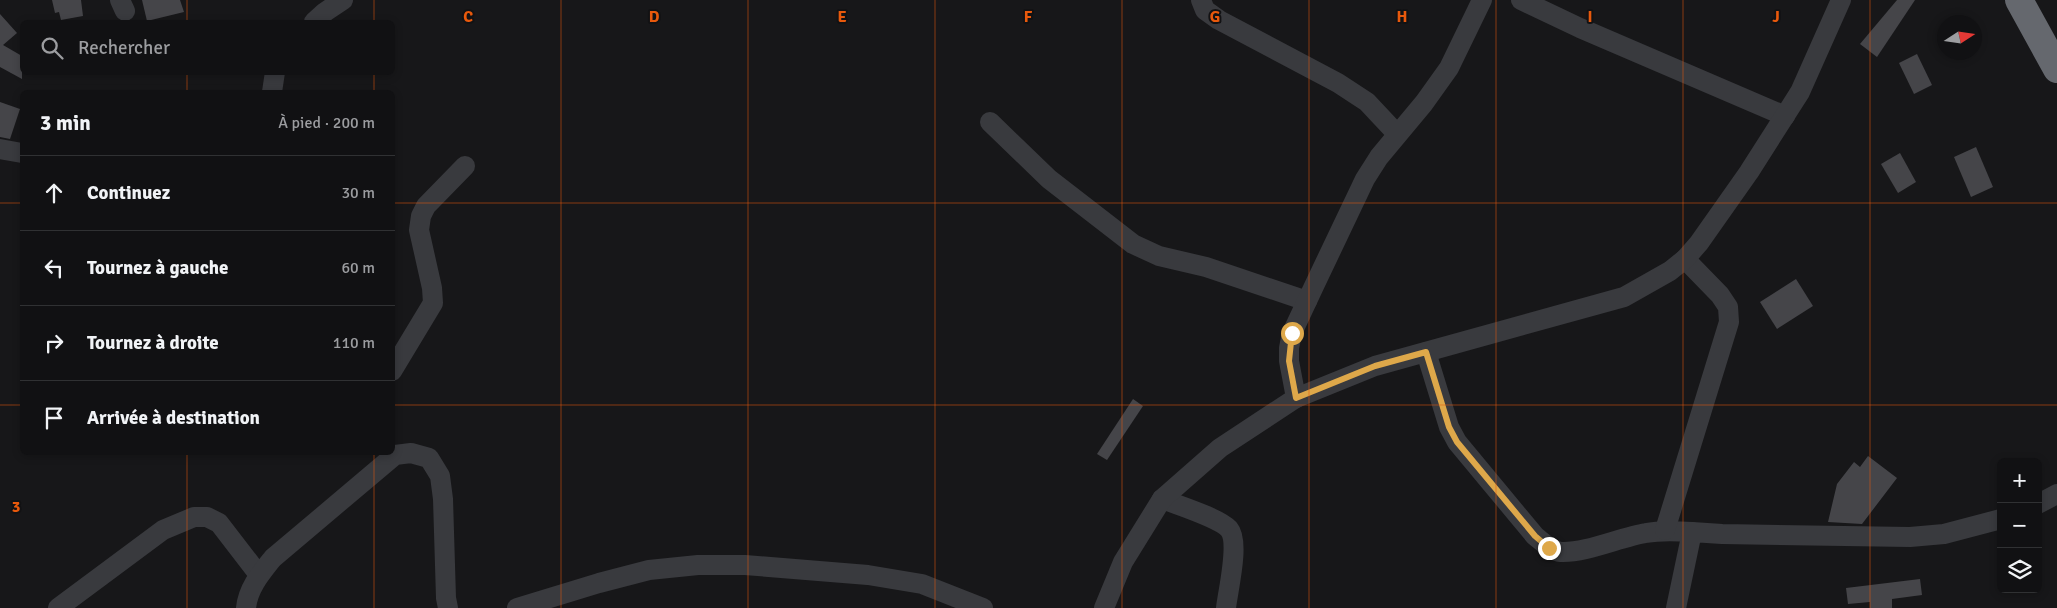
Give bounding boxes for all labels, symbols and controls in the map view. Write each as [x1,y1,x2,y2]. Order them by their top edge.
text: C [463,7,473,27]
text: D [649,7,660,27]
text: E [837,7,847,27]
text: F [1024,7,1033,27]
text: G [1210,7,1220,27]
text: H [1397,7,1407,27]
text: I [1587,7,1593,27]
text: J [1772,7,1780,27]
north arrow [1937,15,1982,60]
search box [20,20,395,75]
icon: search [38,34,66,62]
text: Rechercher [78,36,170,60]
text: 3 min [40,110,91,136]
text: À pied · 200 m [278,113,375,133]
icon: ahead [40,179,68,207]
text: Continuez [87,181,170,205]
text: 30 m [341,183,375,203]
icon: left [40,254,68,282]
text: Tournez à gauche [87,256,228,280]
text: 60 m [341,258,375,278]
route start [1281,322,1304,345]
icon: right [40,329,68,357]
text: Tournez à droite [87,331,219,355]
text: 110 m [333,333,375,353]
icon: arrive [40,404,68,432]
text: Arrivée à destination [87,406,260,430]
map controls [1997,458,2042,593]
button: + [1997,458,2042,503]
text: 3 [12,497,20,517]
button: − [1997,503,2042,548]
route end [1538,537,1561,560]
button: layers [1997,548,2042,593]

